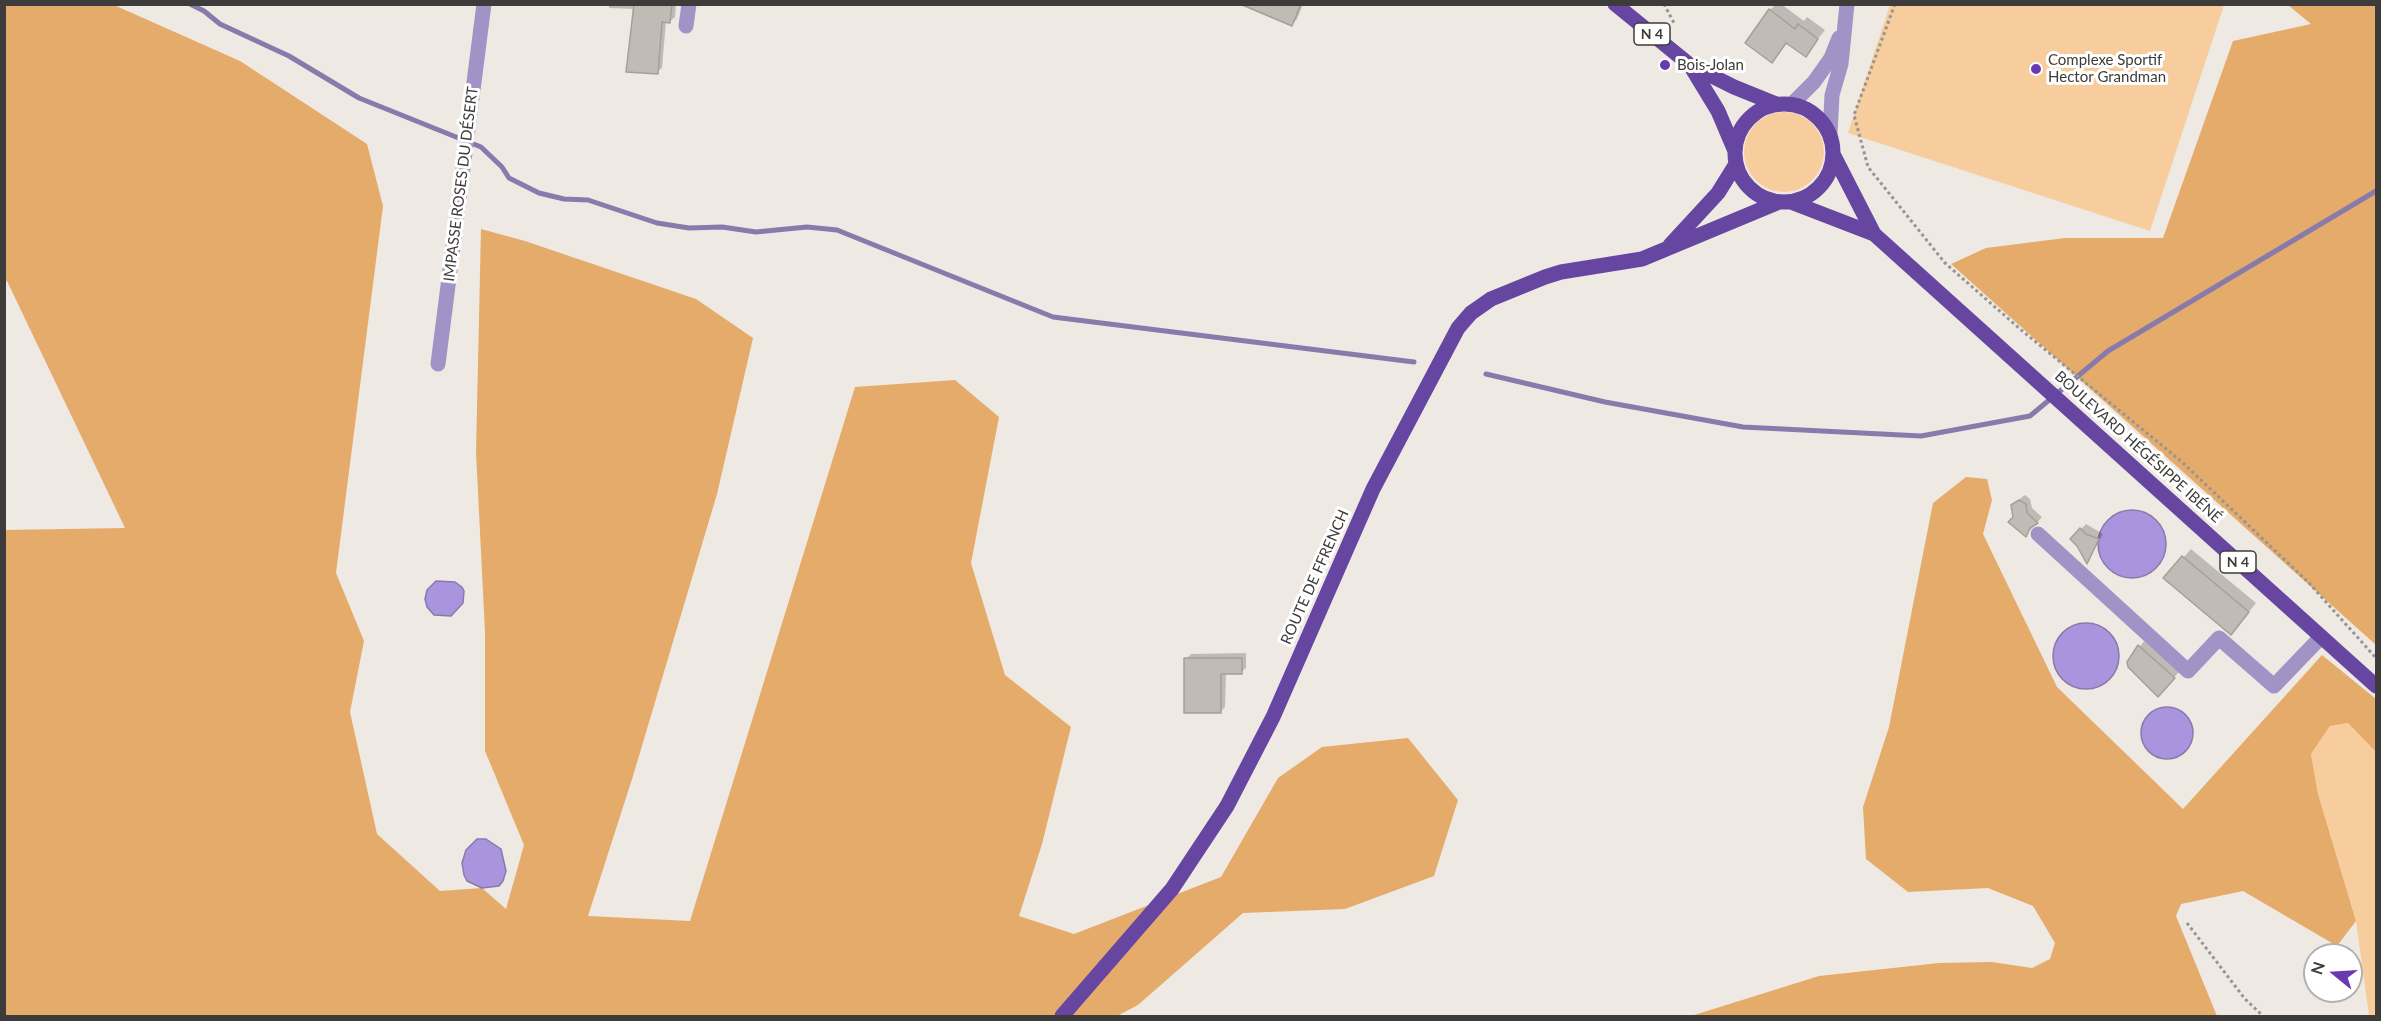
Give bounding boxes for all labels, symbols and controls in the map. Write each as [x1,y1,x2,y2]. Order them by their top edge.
road number: N 4 [1634,23,1670,45]
place label: Complexe Sportif Hector Grandman [2048,51,2166,86]
place label: Bois-Jolan [1677,56,1744,74]
marker: Bois-Jolan [1658,58,1672,72]
marker: Complexe Sportif Hector Grandman [2029,62,2043,76]
street label: IMPASSE ROSES DU DÉSERT [440,85,482,283]
street label: BOULEVARD HÉGÉSIPPE IBÉNÉ [2051,367,2225,527]
street label: ROUTE DE FFRENCH [1277,507,1353,647]
road number: N 4 [2220,551,2256,573]
north arrow [2303,943,2363,1003]
text: N [2306,959,2328,977]

